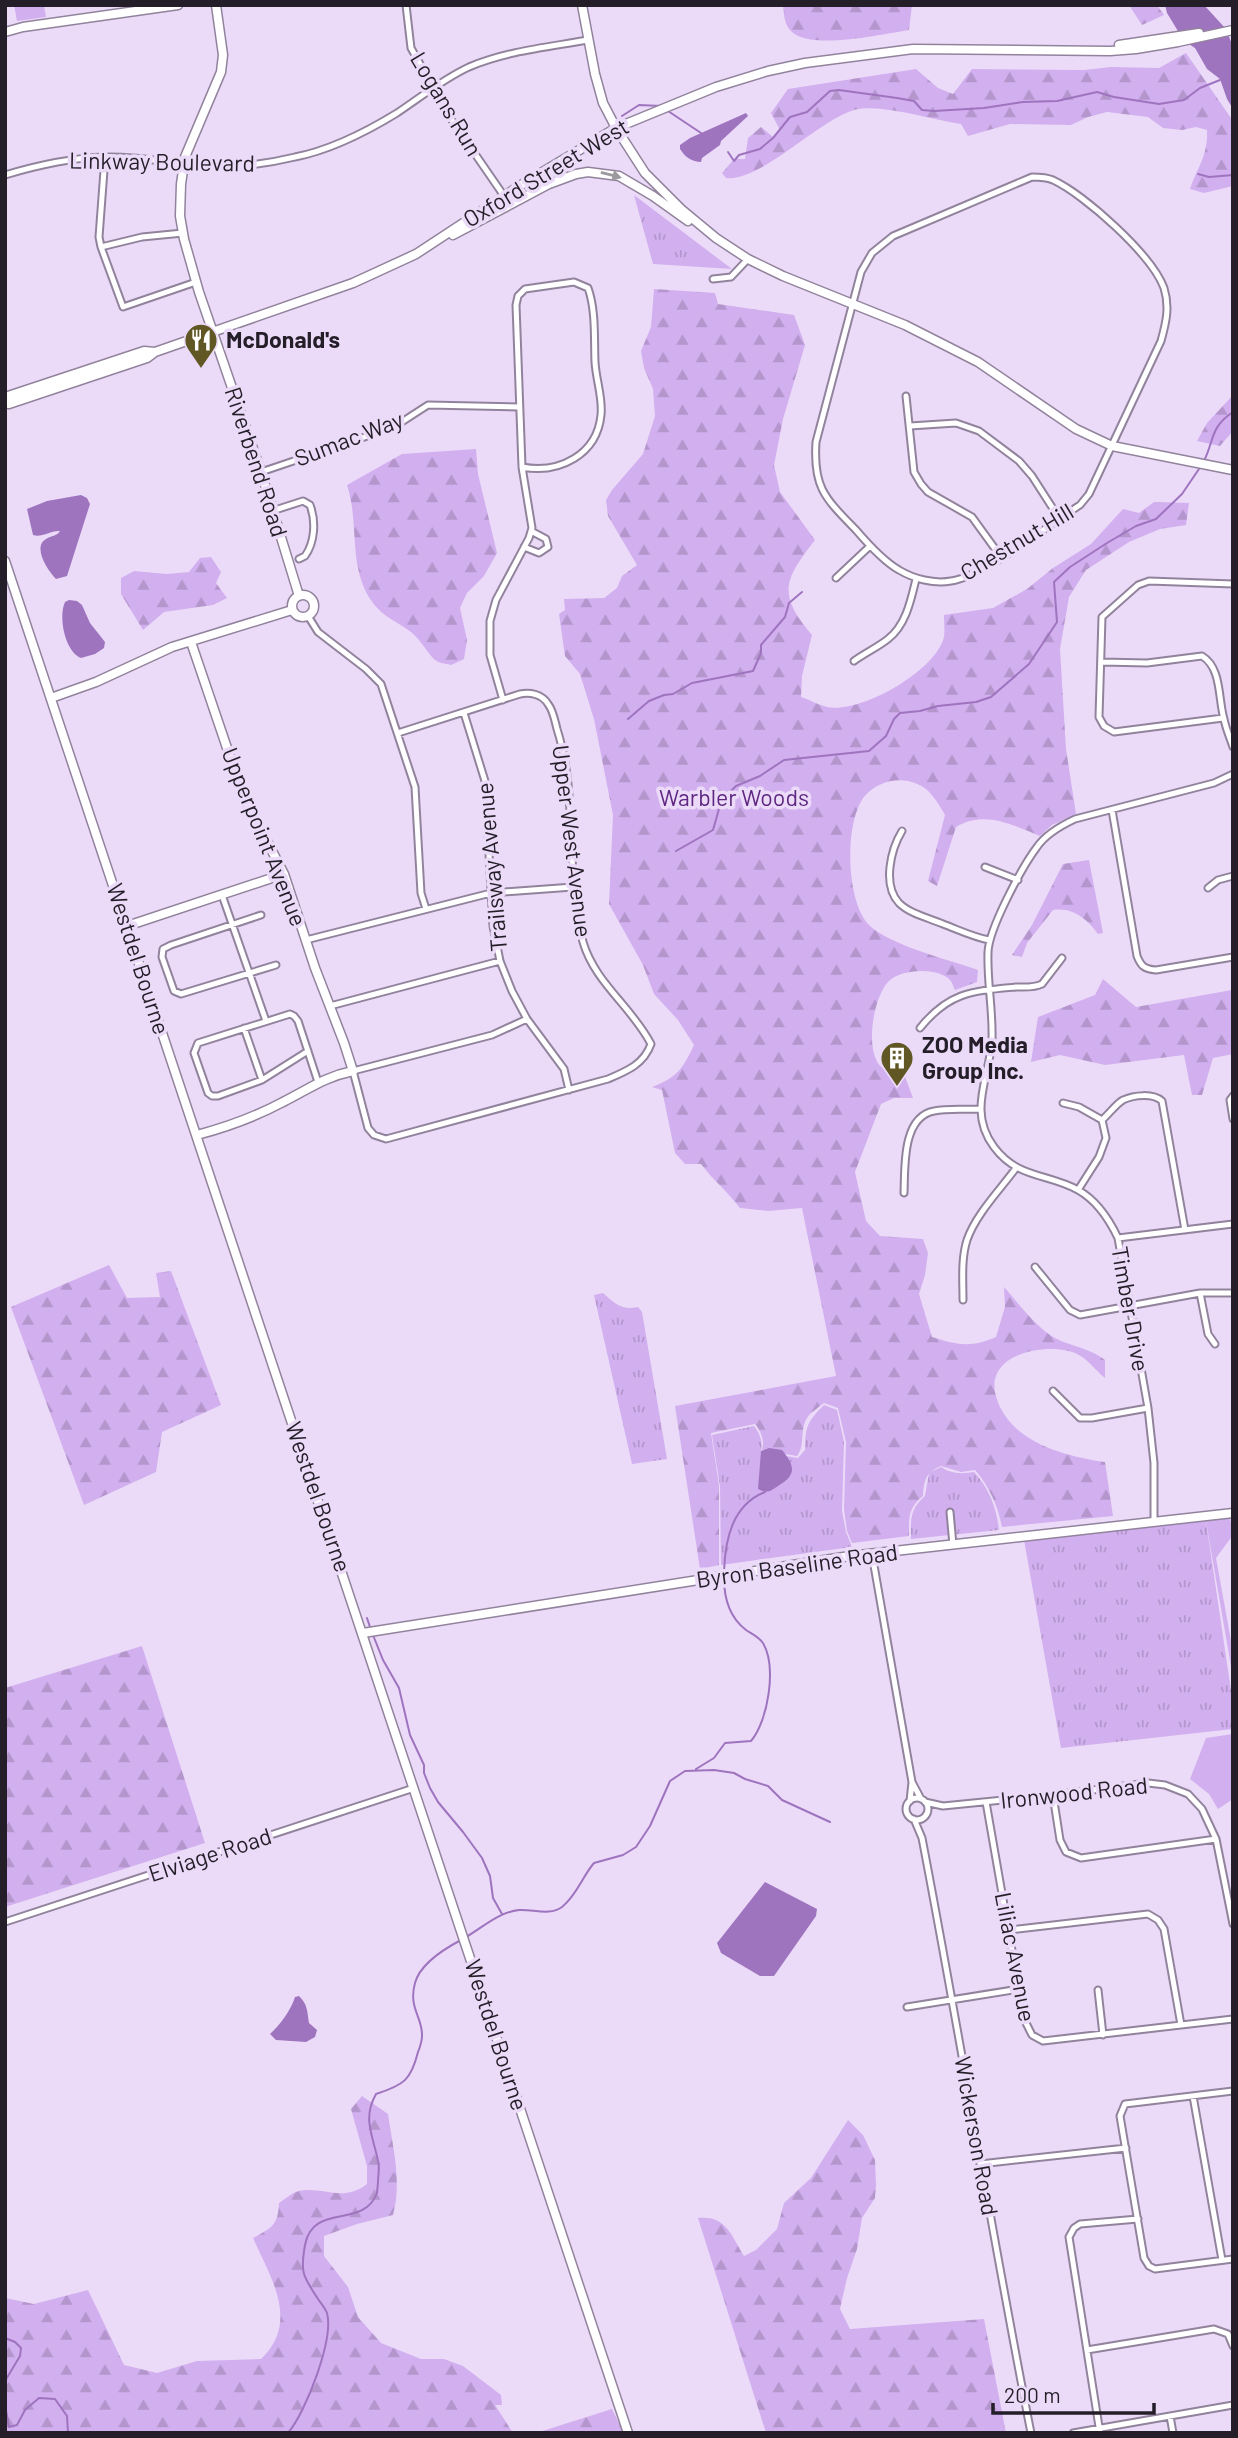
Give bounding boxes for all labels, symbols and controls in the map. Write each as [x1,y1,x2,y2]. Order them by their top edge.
street label: Logans Run [405,46,489,161]
street label: Oxford Street West [458,112,633,233]
street label: Linkway Boulevard [69,145,255,177]
one-way arrow [601,171,622,181]
restaurant icon: McDonald's [182,321,220,370]
place label: McDonald's [226,325,340,353]
street label: Riverbend Road [220,383,294,540]
street label: Sumac Way [290,404,407,472]
street label: Chestnut Hill [955,496,1078,586]
street label: Upperpoint Avenue [216,743,314,930]
street label: Upper West Avenue [547,743,599,939]
street label: Trailsway Avenue [470,781,512,953]
park label: Warbler Woods [659,783,809,811]
street label: Westdel Bourne [101,880,177,1038]
place label: ZOO Media Group Inc. [922,1030,1028,1084]
building icon: ZOO Media Group Inc. [878,1039,916,1088]
street label: Timber Drive [1106,1244,1156,1374]
street label: Westdel Bourne [280,1418,358,1575]
street label: Byron Baseline Road [694,1537,899,1593]
street label: Ironwood Road [999,1770,1149,1814]
street label: Elviage Road [145,1821,275,1887]
street label: Liliac Avenue [990,1890,1042,2024]
street label: Westdel Bourne [459,1956,535,2114]
street label: Wickerson Road [949,2054,1005,2218]
scale bar [993,2372,1154,2416]
text: 200 m [1004,2382,1061,2407]

